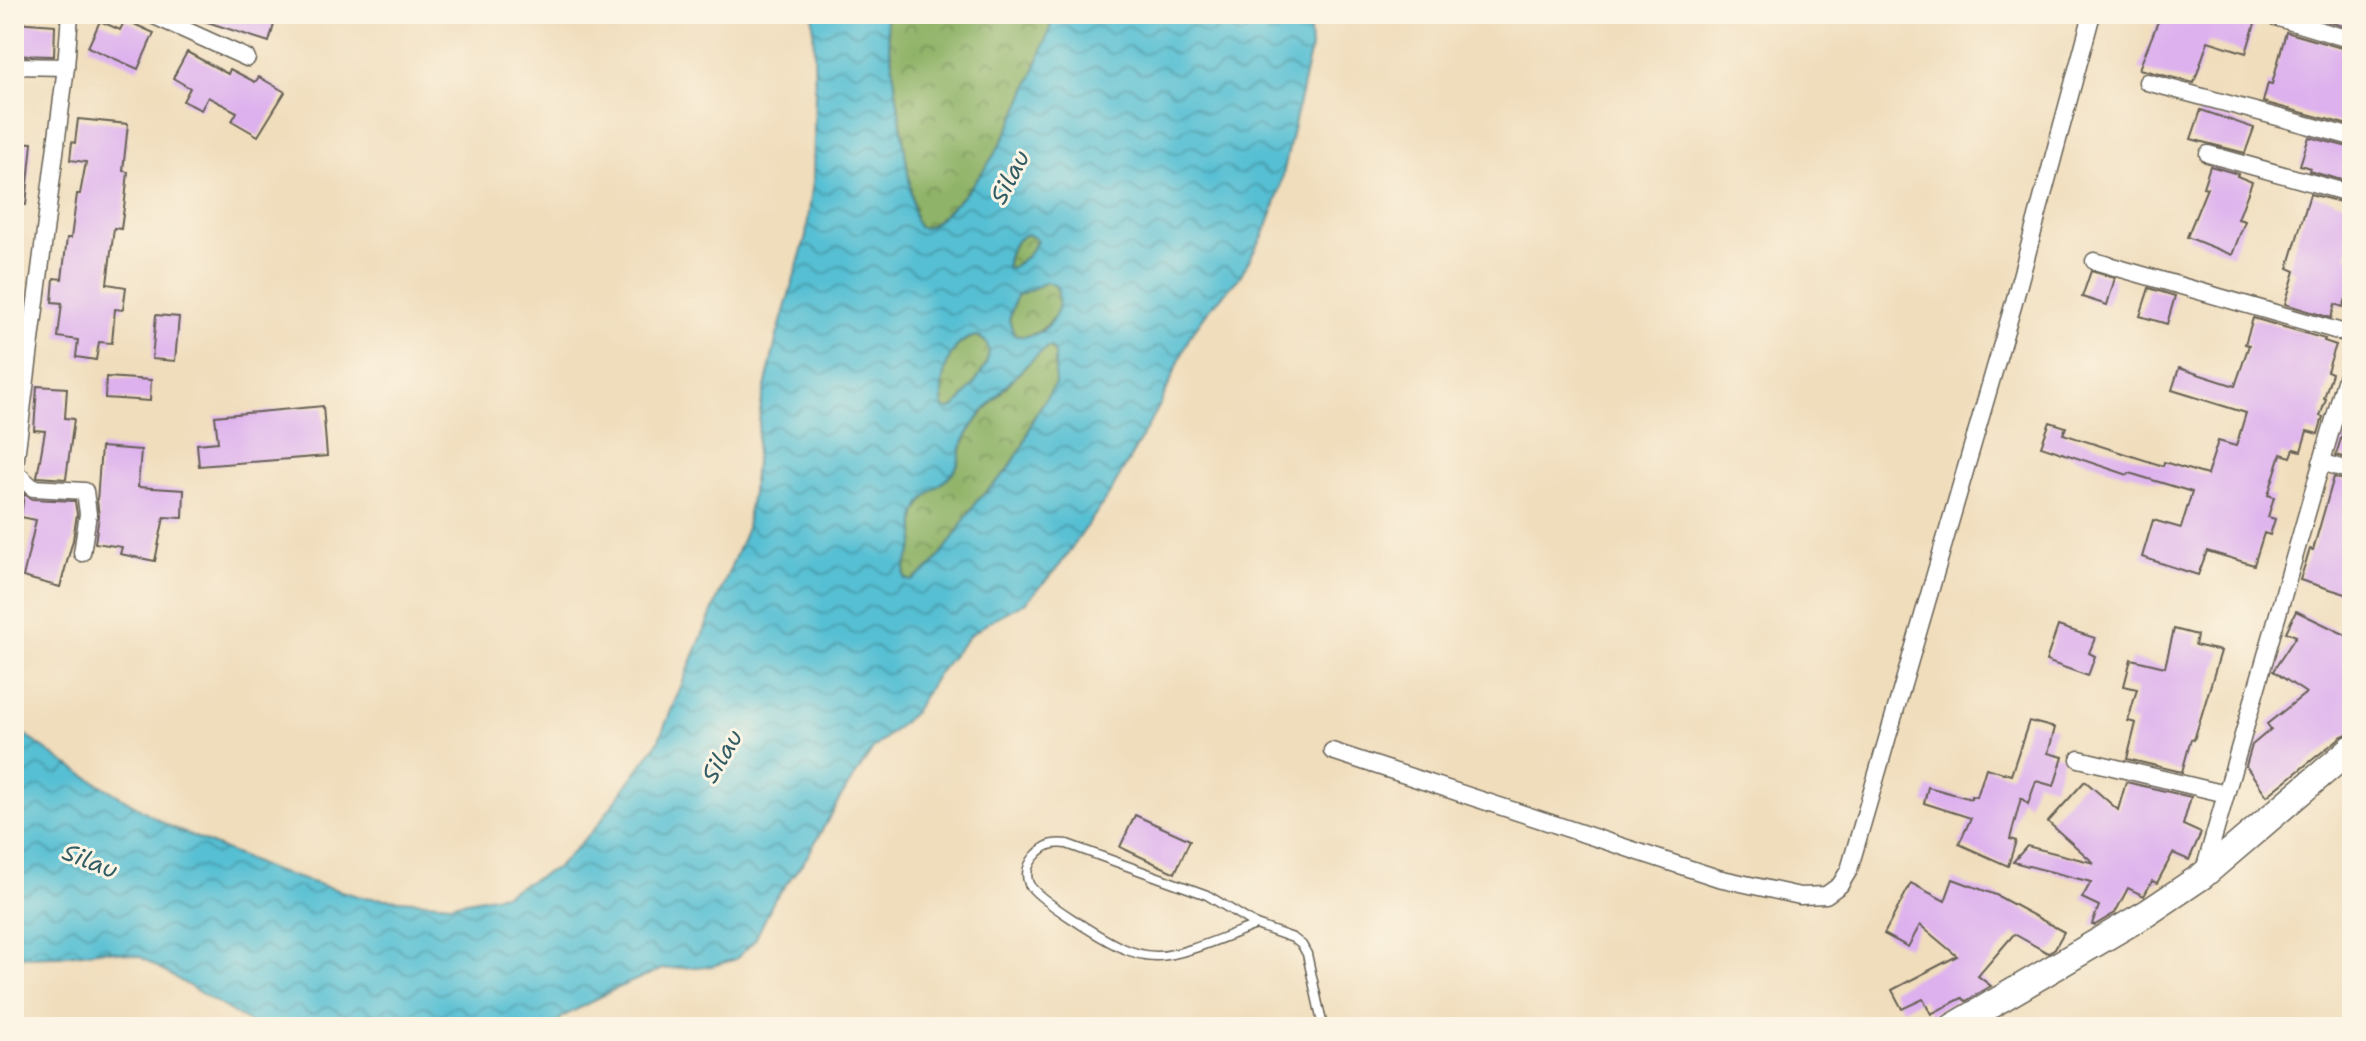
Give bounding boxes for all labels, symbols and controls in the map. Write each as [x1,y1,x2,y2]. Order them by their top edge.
water label: Silau [983,144,1038,210]
water label: Silau [694,723,750,789]
water label: Silau [58,836,122,886]

